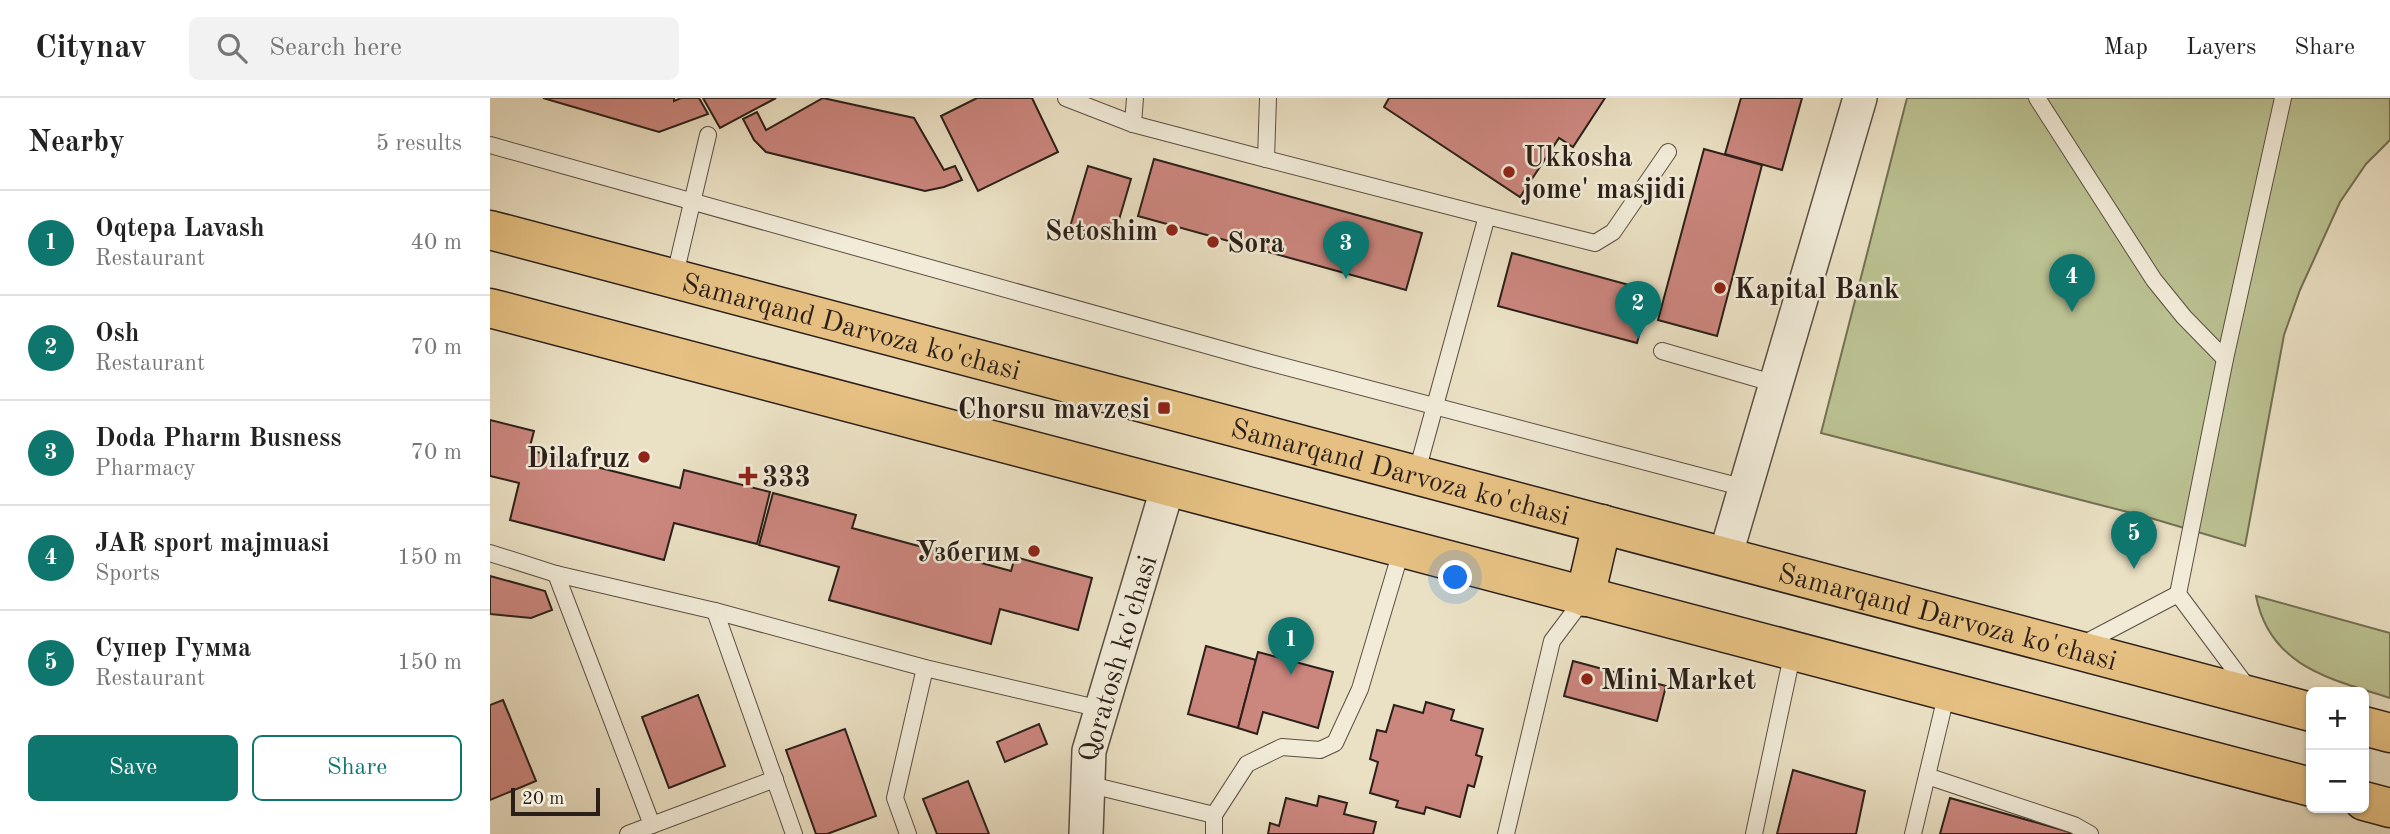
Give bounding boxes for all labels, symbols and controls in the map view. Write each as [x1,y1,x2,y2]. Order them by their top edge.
search box [189,17,679,80]
icon: search [213,29,251,67]
text: Citynav [35,32,147,65]
text: Search here [269,35,402,61]
text: Map [2104,36,2148,60]
text: Layers [2186,36,2256,60]
text: Share [2294,36,2355,60]
text: Nearby [28,128,125,158]
text: 5 results [376,132,462,155]
place label: Ukkosha jome' masjidi [1521,145,1686,205]
marker: Ukkosha jome' masjidi [1501,164,1517,180]
text: Oqtepa Lavash [95,216,265,242]
place label: Setoshim [1045,219,1158,247]
pin: 3 [1323,221,1369,279]
marker: Setoshim [1164,222,1180,238]
text: 1 [44,231,58,254]
text: 40 m [411,231,462,254]
place label: Sora [1227,231,1285,259]
marker: Sora [1205,234,1221,250]
text: Restaurant [95,247,205,270]
pin: 4 [2049,254,2095,312]
street label: Samarqand Darvoza ko'chasi [678,270,1023,387]
place label: Kapital Bank [1734,277,1900,305]
marker: Kapital Bank [1712,280,1728,296]
pin: 2 [1615,281,1661,339]
text: Osh [95,321,139,347]
text: 2 [44,336,58,359]
text: 70 m [411,336,462,359]
text: Restaurant [95,352,205,375]
place label: Chorsu mavzesi [958,397,1150,425]
marker: Chorsu mavzesi [1156,400,1172,416]
street label: Samarqand Darvoza ko'chasi [1228,416,1572,532]
text: Doda Pharm Busness [95,426,341,452]
text: 3 [44,441,58,464]
text: 70 m [411,441,462,464]
place label: Dilafruz [527,446,630,474]
marker: Dilafruz [636,449,652,465]
text: Pharmacy [95,457,196,480]
place label: 333 [762,465,811,493]
marker: 333 [740,468,756,484]
pin: 5 [2111,511,2157,569]
text: JAR sport majmuasi [95,531,329,557]
place label: Узбегим [915,540,1020,568]
marker: Узбегим [1026,543,1042,559]
text: 4 [44,546,58,569]
text: 150 m [397,546,462,569]
street label: Qoratosh ko'chasi [1078,552,1164,762]
your location [1438,560,1472,594]
street label: Samarqand Darvoza ko'chasi [1775,561,2119,677]
text: Sports [95,562,160,585]
pin: 1 [1268,617,1314,675]
text: Супер Гумма [95,636,251,662]
text: 5 [44,651,58,674]
text: 150 m [397,651,462,674]
text: Restaurant [95,667,205,690]
place label: Mini Market [1601,668,1756,696]
marker: Mini Market [1579,671,1595,687]
map controls [2306,687,2369,813]
button: + [2306,687,2369,750]
button: Save [28,735,238,801]
button: Share [252,735,462,801]
button: − [2306,750,2369,813]
scale bar [511,785,600,817]
text: 20 m [522,790,564,809]

